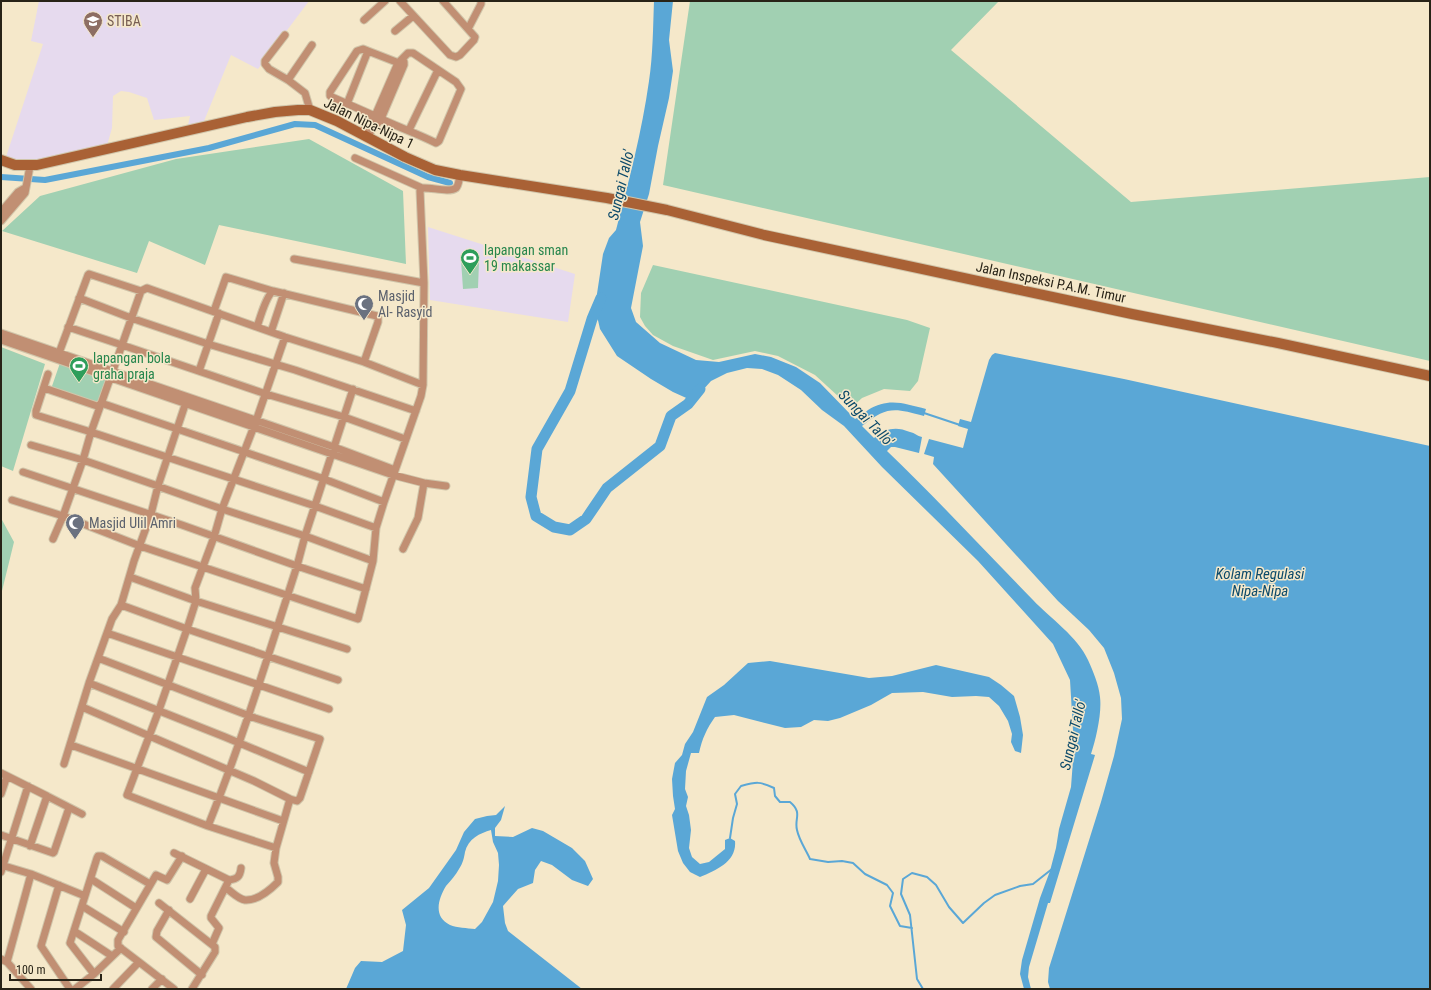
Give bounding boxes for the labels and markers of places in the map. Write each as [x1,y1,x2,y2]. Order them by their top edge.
school or university icon: STIBA [82,10,104,38]
place label: STIBA [107,13,141,29]
place label: lapangan sman 19 makassar [484,242,568,274]
sports icon: lapangan sman 19 makassar [459,247,481,275]
place label: Masjid Al- Rasyid [378,288,432,320]
mosque icon: Masjid Al- Rasyid [353,293,375,321]
place label: lapangan bola graha praja [93,350,171,382]
sports icon: lapangan bola graha praja [68,355,90,383]
mosque icon: Masjid Ulil Amri [64,512,86,540]
place label: Masjid Ulil Amri [89,515,176,531]

